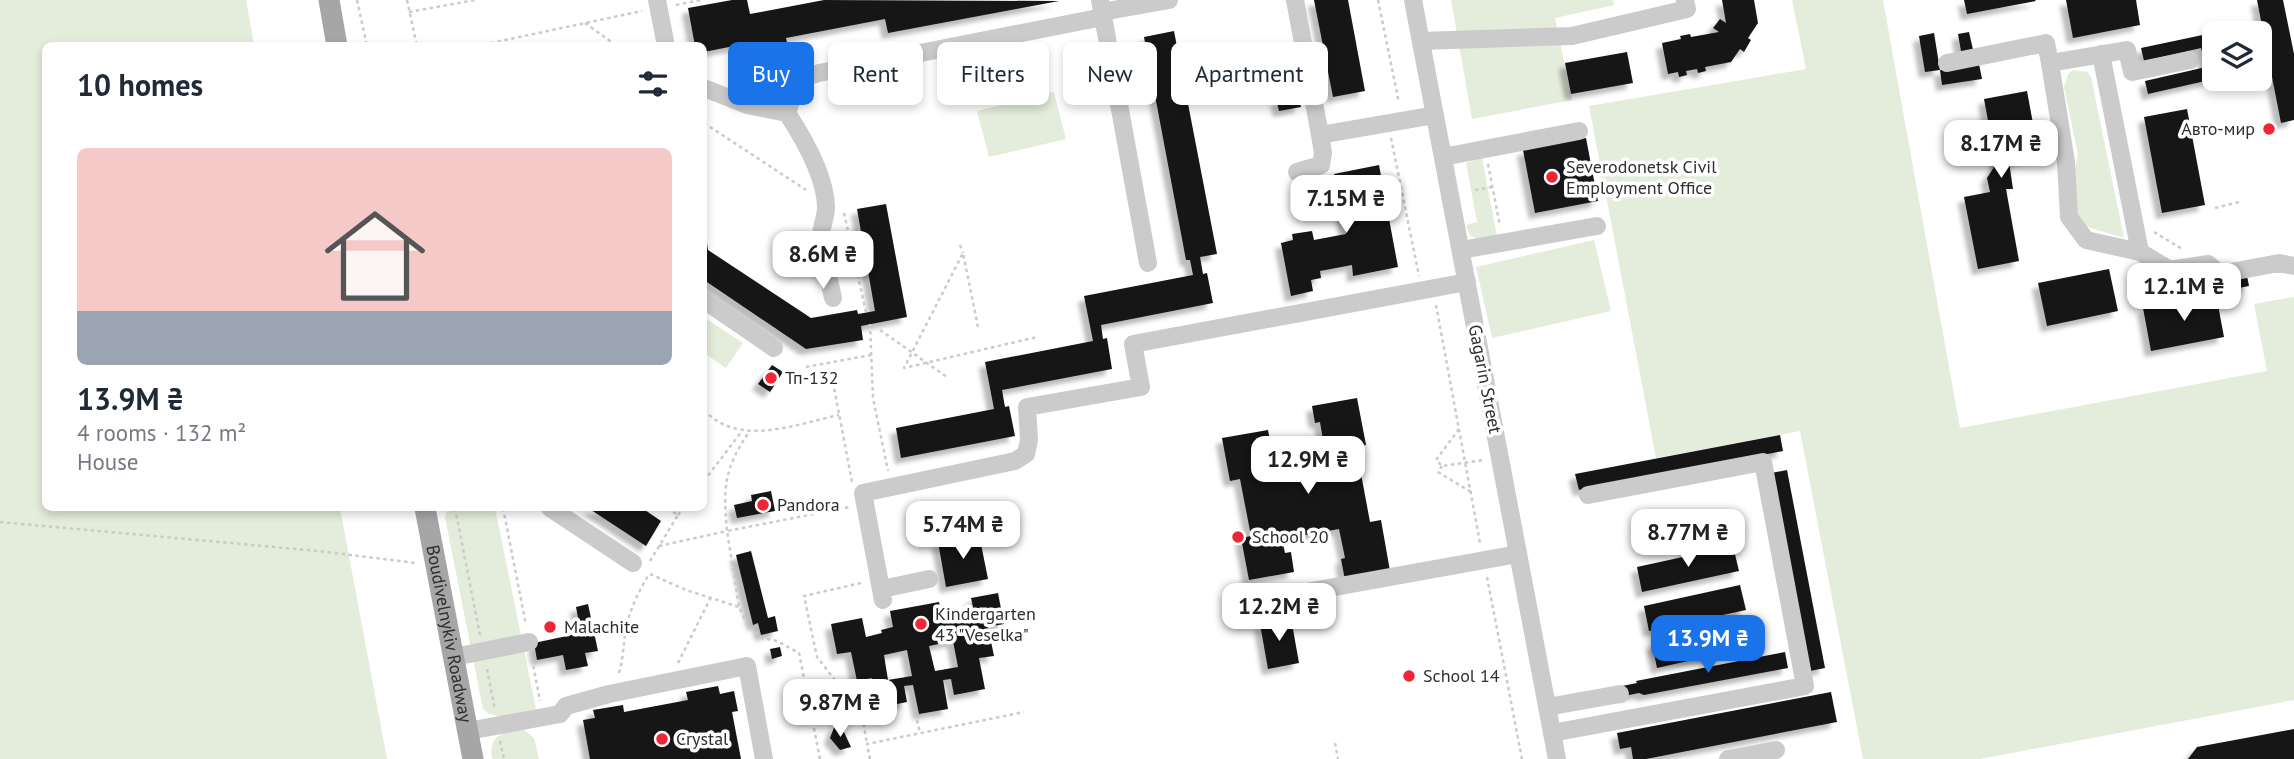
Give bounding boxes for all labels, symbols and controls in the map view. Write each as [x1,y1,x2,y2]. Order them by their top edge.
map controls [2202,21,2272,91]
button: layers [2202,21,2272,91]
chip: Buy [728,42,814,105]
chip: Rent [828,42,923,105]
chip: Filters [937,42,1049,105]
chip: New [1063,42,1157,105]
chip: Apartment [1171,42,1328,105]
text: 10 homes [77,65,203,104]
icon: filters [634,65,672,103]
place label: Авто-мир [2181,117,2255,140]
pin: 8.17M ₴ [1936,120,2066,180]
marker: Авто-мир [2261,121,2277,137]
text: 8.17M ₴ [1960,128,2042,157]
place label: Severodonetsk Civil Employment Office [1566,155,1717,199]
marker: Severodonetsk Civil Employment Office [1544,169,1560,185]
pin: 7.15M ₴ [1281,176,1411,235]
text: 7.15M ₴ [1306,183,1386,212]
icon: home [312,193,438,319]
pin: 8.6M ₴ [766,232,880,291]
text: 8.6M ₴ [788,239,858,268]
pin: 12.1M ₴ [2119,264,2249,323]
text: 12.1M ₴ [2143,271,2225,300]
street label: Gagarin Street [1464,323,1507,435]
place label: Тп-132 [785,366,839,389]
marker: Тп-132 [763,370,779,386]
text: 13.9M ₴ [77,379,184,418]
text: 4 rooms · 132 m² [77,418,246,447]
pin: 12.9M ₴ [1243,436,1373,496]
text: 12.9M ₴ [1267,444,1349,473]
text: House [77,447,139,476]
place label: Pandora [777,493,840,516]
marker: Pandora [755,497,771,513]
pin: 5.74M ₴ [898,502,1028,561]
text: 5.74M ₴ [922,509,1004,538]
pin: 8.77M ₴ [1623,510,1753,569]
text: 8.77M ₴ [1647,517,1729,546]
place label: School 20 [1252,525,1329,548]
marker: School 20 [1230,529,1246,545]
street label: Boudivelnykiv Roadway [421,543,478,725]
pin: 12.2M ₴ [1214,584,1344,643]
text: 12.2M ₴ [1238,591,1320,620]
place label: Kindergarten 43 "Veselka" [935,602,1036,646]
place label: Malachite [564,615,639,638]
marker: Kindergarten 43 "Veselka" [913,616,929,632]
pin: 13.9M ₴ [1643,616,1773,675]
marker: Malachite [542,619,558,635]
text: 13.9M ₴ [1667,623,1749,652]
place label: School 14 [1423,664,1500,687]
marker: School 14 [1401,668,1417,684]
pin: 9.87M ₴ [775,680,905,739]
text: 9.87M ₴ [799,687,881,716]
place label: Crystal [676,727,729,750]
marker: Crystal [654,731,670,747]

